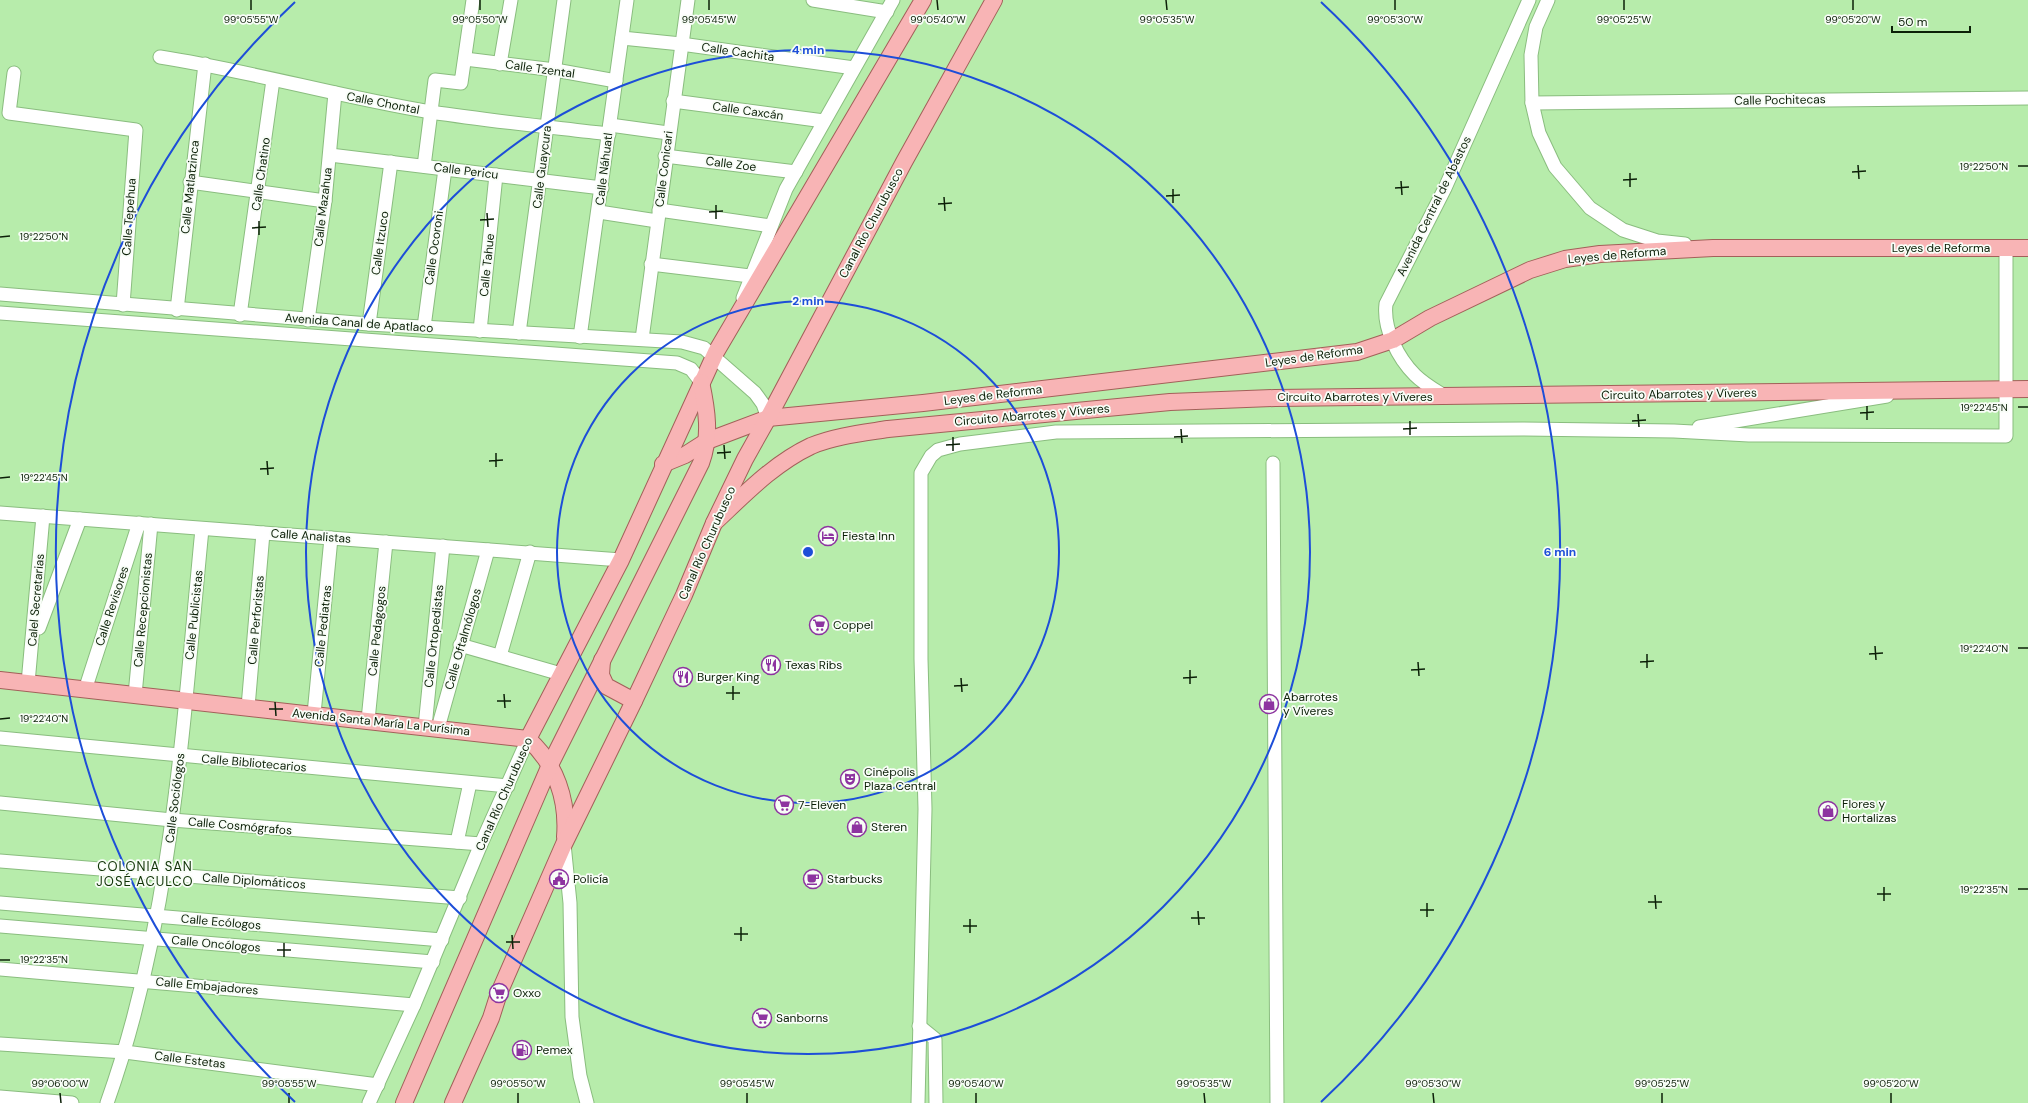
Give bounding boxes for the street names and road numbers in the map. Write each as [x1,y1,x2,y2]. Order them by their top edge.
street label: Calle Cachita [700,39,776,65]
street label: Calle Tzental [504,56,576,82]
street label: Calle Chontal [345,88,421,118]
street label: Calle Pochitecas [1734,91,1826,109]
street label: Calle Caxcán [711,98,785,124]
street label: Calle Guaycura [529,125,555,209]
street label: Calle Conicari [651,130,677,208]
street label: Calle Náhuatl [592,132,616,206]
street label: Avenida Central de Abastos [1393,133,1475,279]
street label: Calle Chatino [248,136,274,212]
street label: Calle Matlatzinca [177,139,203,235]
street label: Calle Zoe [705,153,757,175]
street label: Calle Pericu [433,159,499,183]
street label: Canal Río Churubusco [835,165,907,281]
street label: Calle Mazahua [310,167,336,247]
street label: Calle Tepehua [118,178,140,256]
street label: Calle Itzuco [368,210,392,276]
street label: Calle Ocoroni [421,210,447,286]
street label: Calle Tahue [476,232,498,297]
street label: Leyes de Reforma [1892,240,1990,256]
street label: Leyes de Reforma [1567,243,1667,267]
street label: Avenida Canal de Apatlaco [284,310,434,336]
street label: Leyes de Reforma [1264,341,1364,371]
street label: Leyes de Reforma [943,381,1043,409]
street label: Circuito Abarrotes y Víveres [1601,385,1757,403]
street label: Circuito Abarrotes y Víveres [1277,389,1433,405]
street label: Circuito Abarrotes y Víveres [954,400,1110,430]
street label: Canal Río Churubusco [675,484,739,602]
street label: Calle Analistas [270,525,352,547]
street label: Calle Recepcionistas [130,552,156,668]
street label: Calel Secretarias [24,553,48,647]
street label: Calle Revisores [92,564,132,648]
street label: Calle Publicistas [181,569,207,661]
street label: Calle Perforistas [244,575,268,665]
street label: Calle Pediatras [311,584,335,668]
street label: Calle Ortopedistas [421,584,447,688]
street label: Calle Pedagogos [364,585,390,677]
street label: Calle Oftalmólogos [441,586,485,692]
street label: Avenida Santa María La Purísima [291,705,471,739]
street label: Canal Río Churubusco [472,735,536,853]
street label: Calle Bibliotecarios [201,750,307,776]
street label: Calle Sociólogos [162,752,188,844]
street label: Calle Cosmógrafos [187,813,293,839]
street label: Calle Diplomáticos [202,869,306,893]
street label: Calle Ecólogos [180,911,262,933]
street label: Calle Oncólogos [171,932,261,956]
street label: Calle Embajadores [155,974,259,998]
street label: Calle Estetas [154,1048,226,1072]

